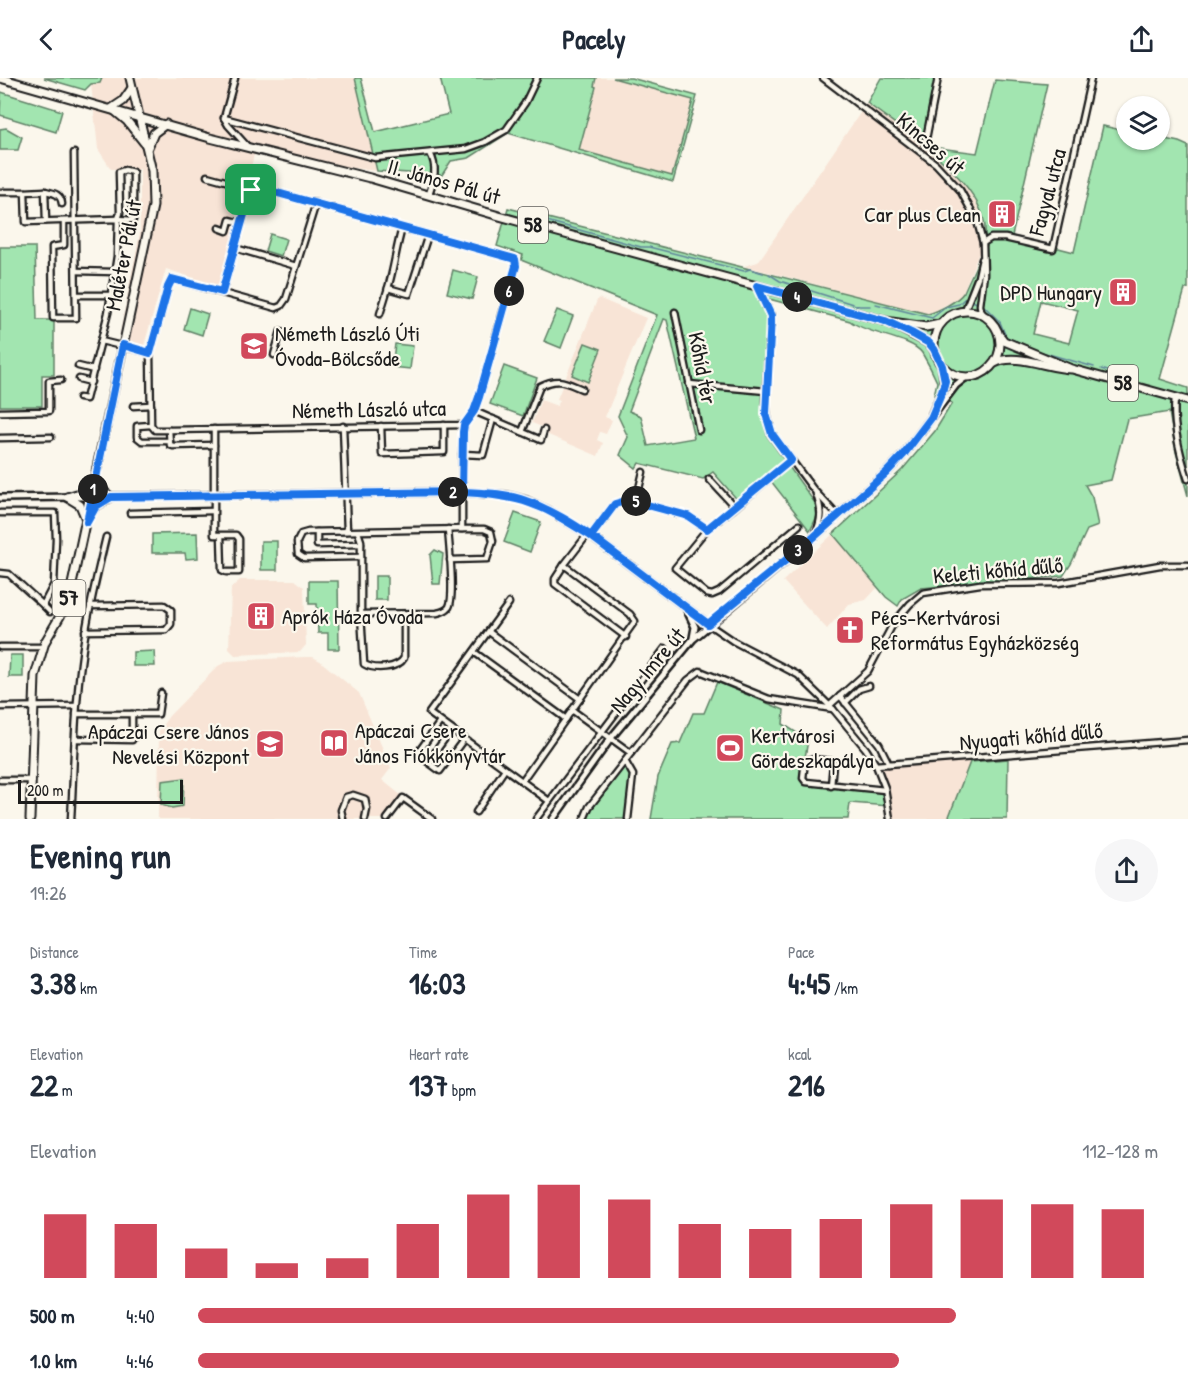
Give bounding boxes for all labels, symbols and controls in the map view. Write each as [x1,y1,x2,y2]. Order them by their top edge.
text: Pacely [562,21,626,57]
icon: back [30,23,63,56]
icon: share [1125,23,1158,56]
map controls [1116,96,1170,150]
button: layers [1116,96,1170,150]
street label: Kincses út [890,105,972,182]
street label: Fagyal utca [1021,145,1073,240]
street label: II. János Pál út [384,151,504,211]
pin [225,164,276,215]
icon: arrive [234,173,267,206]
street label: Maléter Pál út [98,196,149,313]
building icon: Car plus Clean [986,198,1018,230]
place label: Car plus Clean [864,199,981,229]
road number: 58 [518,207,548,243]
pin: 6 [494,276,524,306]
building icon: DPD Hungary [1107,276,1139,308]
place label: DPD Hungary [1000,277,1102,307]
text: 6 [506,280,512,302]
pin: 4 [782,282,812,312]
text: 4 [794,286,800,308]
place label: Németh László Úti Óvoda-Bölcsőde [275,318,420,373]
street label: Kőhíd tér [681,329,725,407]
school or university icon: Németh László Úti Óvoda-Bölcsőde [238,330,270,362]
road number: 58 [1108,365,1138,401]
street label: Németh László utca [292,393,447,425]
pin: 1 [78,474,108,504]
pin: 2 [438,477,468,507]
text: 1 [90,478,96,500]
text: 2 [449,481,457,503]
pin: 5 [621,486,651,516]
text: 5 [633,490,639,512]
pin: 3 [783,535,813,565]
text: 3 [794,539,802,561]
street label: Keleti kőhíd dűlő [932,549,1064,591]
road number: 57 [52,580,86,616]
building icon: Aprók Háza Óvoda [245,600,277,632]
place label: Aprók Háza Óvoda [282,601,423,631]
place label: Pécs-Kertvárosi Református Egyházközség [871,602,1079,657]
church icon: Pécs-Kertvárosi Református Egyházközség [834,614,866,646]
street label: Nagy Imre út [602,620,692,719]
place label: Apáczai Csere János Fiókkönyvtár [355,715,507,770]
street label: Nyugati kőhíd dűlő [958,715,1104,757]
place label: Apáczai Csere János Nevelési Központ [88,716,249,771]
place label: Kertvárosi Gördeszkapálya [751,720,874,775]
library icon: Apáczai Csere János Fiókkönyvtár [318,727,350,759]
school or university icon: Apáczai Csere János Nevelési Központ [254,728,286,760]
sports icon: Kertvárosi Gördeszkapálya [714,732,746,764]
scale bar [18,777,183,804]
text: 200 m [27,779,63,801]
text: Evening run [30,834,171,878]
button: share [1095,839,1158,902]
text: 19:26 [30,879,67,906]
text: Distance [30,941,79,963]
text: Time [409,941,437,963]
text: Pace [788,941,815,963]
text: 3.38 [30,963,76,1003]
text: 16:03 [409,963,466,1003]
text: 4:45 [788,963,830,1003]
text: km [76,977,98,999]
text: /km [830,977,858,999]
text: Elevation [30,1043,83,1065]
text: Heart rate [409,1043,469,1065]
text: kcal [788,1043,811,1065]
text: 22 [30,1065,58,1105]
text: 137 [409,1065,448,1105]
text: 216 [788,1065,825,1105]
text: m [58,1079,73,1101]
text: bpm [448,1079,476,1101]
text: Elevation [30,1137,96,1164]
text: 112–128 m [1082,1137,1158,1164]
text: 500 m [30,1302,75,1329]
text: 4:40 [126,1302,155,1329]
text: 1.0 km [30,1347,77,1374]
text: 4:46 [126,1347,154,1374]

